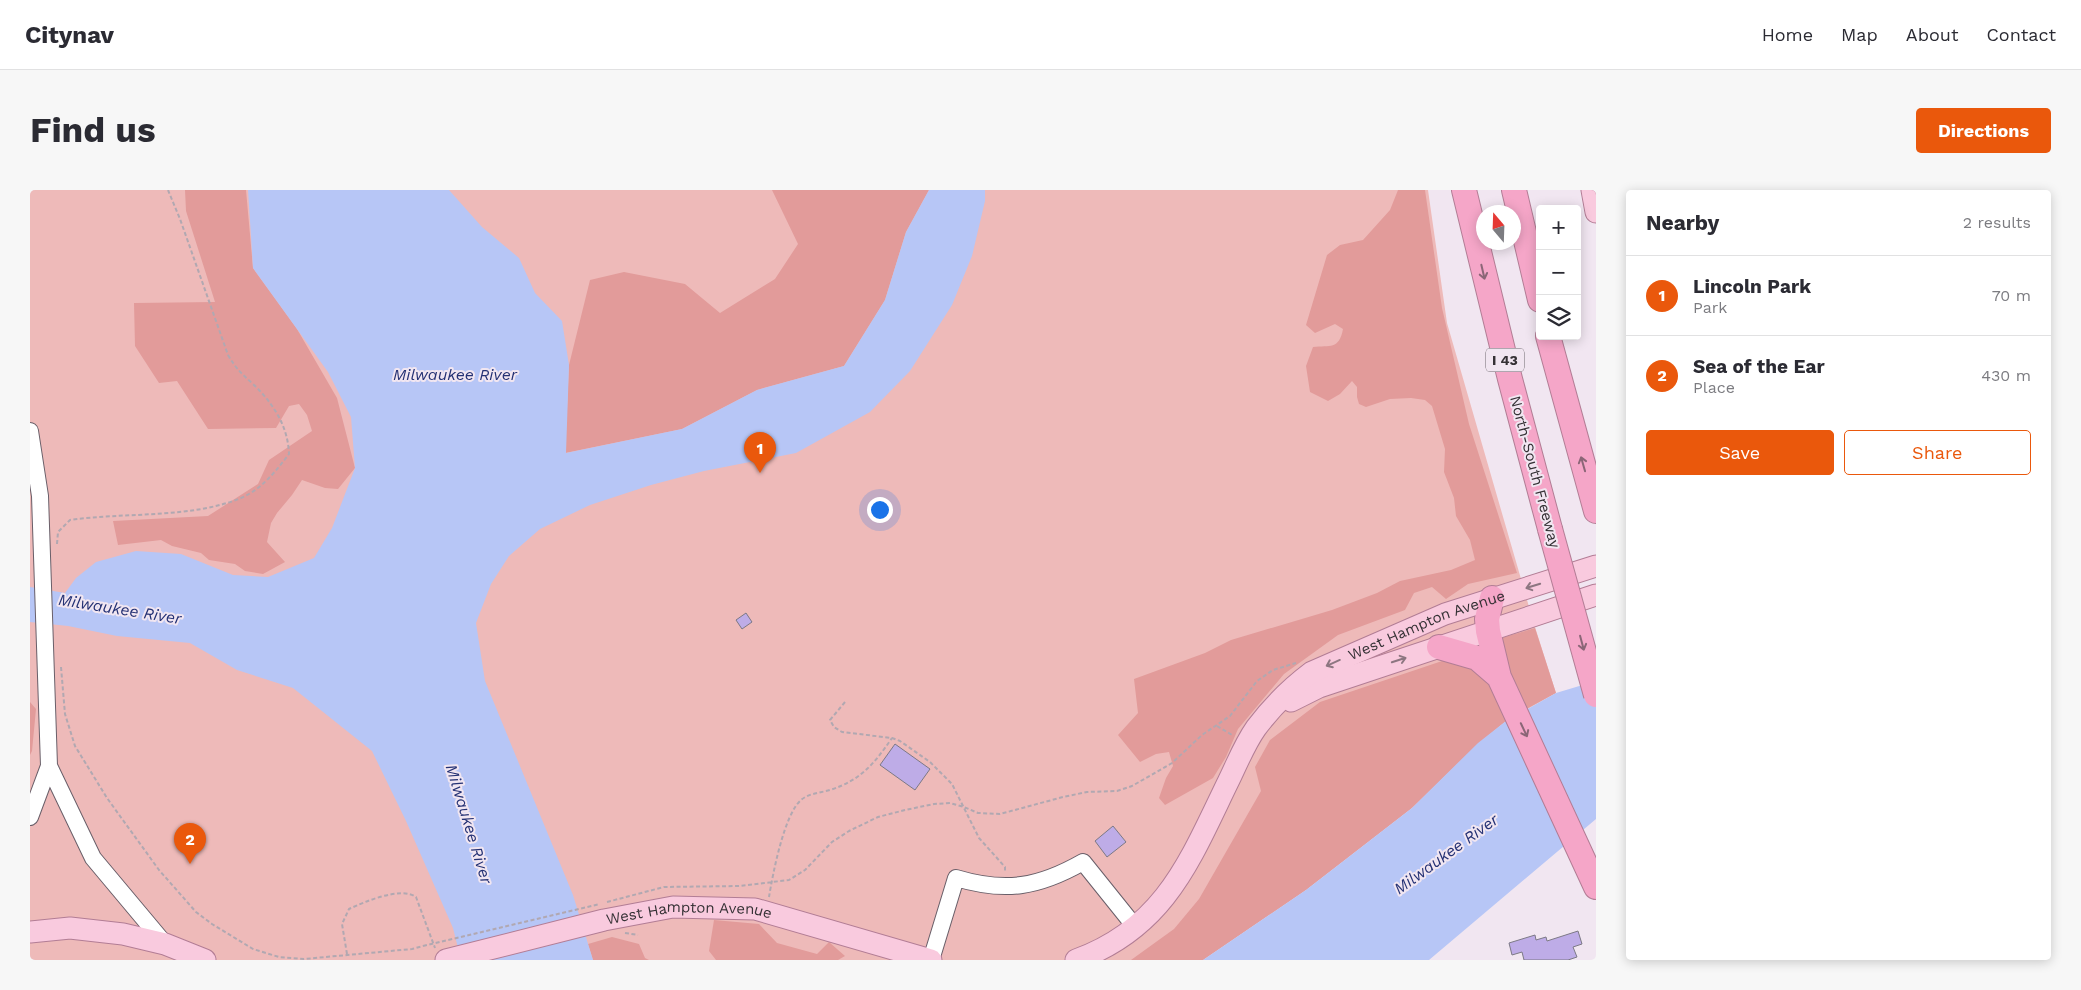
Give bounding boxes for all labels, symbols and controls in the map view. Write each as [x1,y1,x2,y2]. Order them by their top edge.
text: Citynav [25,21,114,49]
text: Home [1762,24,1813,45]
text: Map [1841,24,1878,45]
text: About [1906,24,1958,45]
text: Contact [1986,24,2056,45]
button: Directions [1916,108,2051,153]
text: Find us [30,109,156,151]
north arrow [1476,205,1521,250]
map controls [1536,205,1581,340]
button: + [1536,205,1581,250]
text: Nearby [1646,210,1719,235]
text: 2 results [1963,213,2031,232]
button: − [1536,250,1581,295]
one-way arrow [1479,263,1488,279]
text: Lincoln Park [1693,275,1811,298]
text: 1 [1659,286,1665,305]
text: 70 m [1992,286,2031,305]
button: layers [1536,295,1581,340]
text: Park [1693,298,1727,317]
road number: I 43 [1486,348,1524,372]
text: Sea of the Ear [1693,355,1825,378]
water label: Milwaukee River [393,365,518,384]
text: 2 [1657,366,1667,385]
text: 430 m [1981,366,2031,385]
text: Place [1693,378,1735,397]
street label: North-South Freeway [1506,394,1564,550]
button: Save [1646,430,1834,475]
button: Share [1844,430,2031,475]
pin: 1 [744,432,776,473]
one-way arrow [1578,456,1587,472]
your location [867,497,893,523]
one-way arrow [1525,581,1541,591]
street label: West Hampton Avenue [1345,587,1507,664]
water label: Milwaukee River [57,590,184,628]
one-way arrow [1577,635,1587,651]
one-way arrow [1391,655,1406,664]
one-way arrow [1326,658,1341,668]
one-way arrow [1520,722,1529,737]
water label: Milwaukee River [442,762,496,887]
water label: Milwaukee River [1390,809,1502,898]
pin: 2 [174,823,206,864]
street label: West Hampton Avenue [605,898,774,928]

